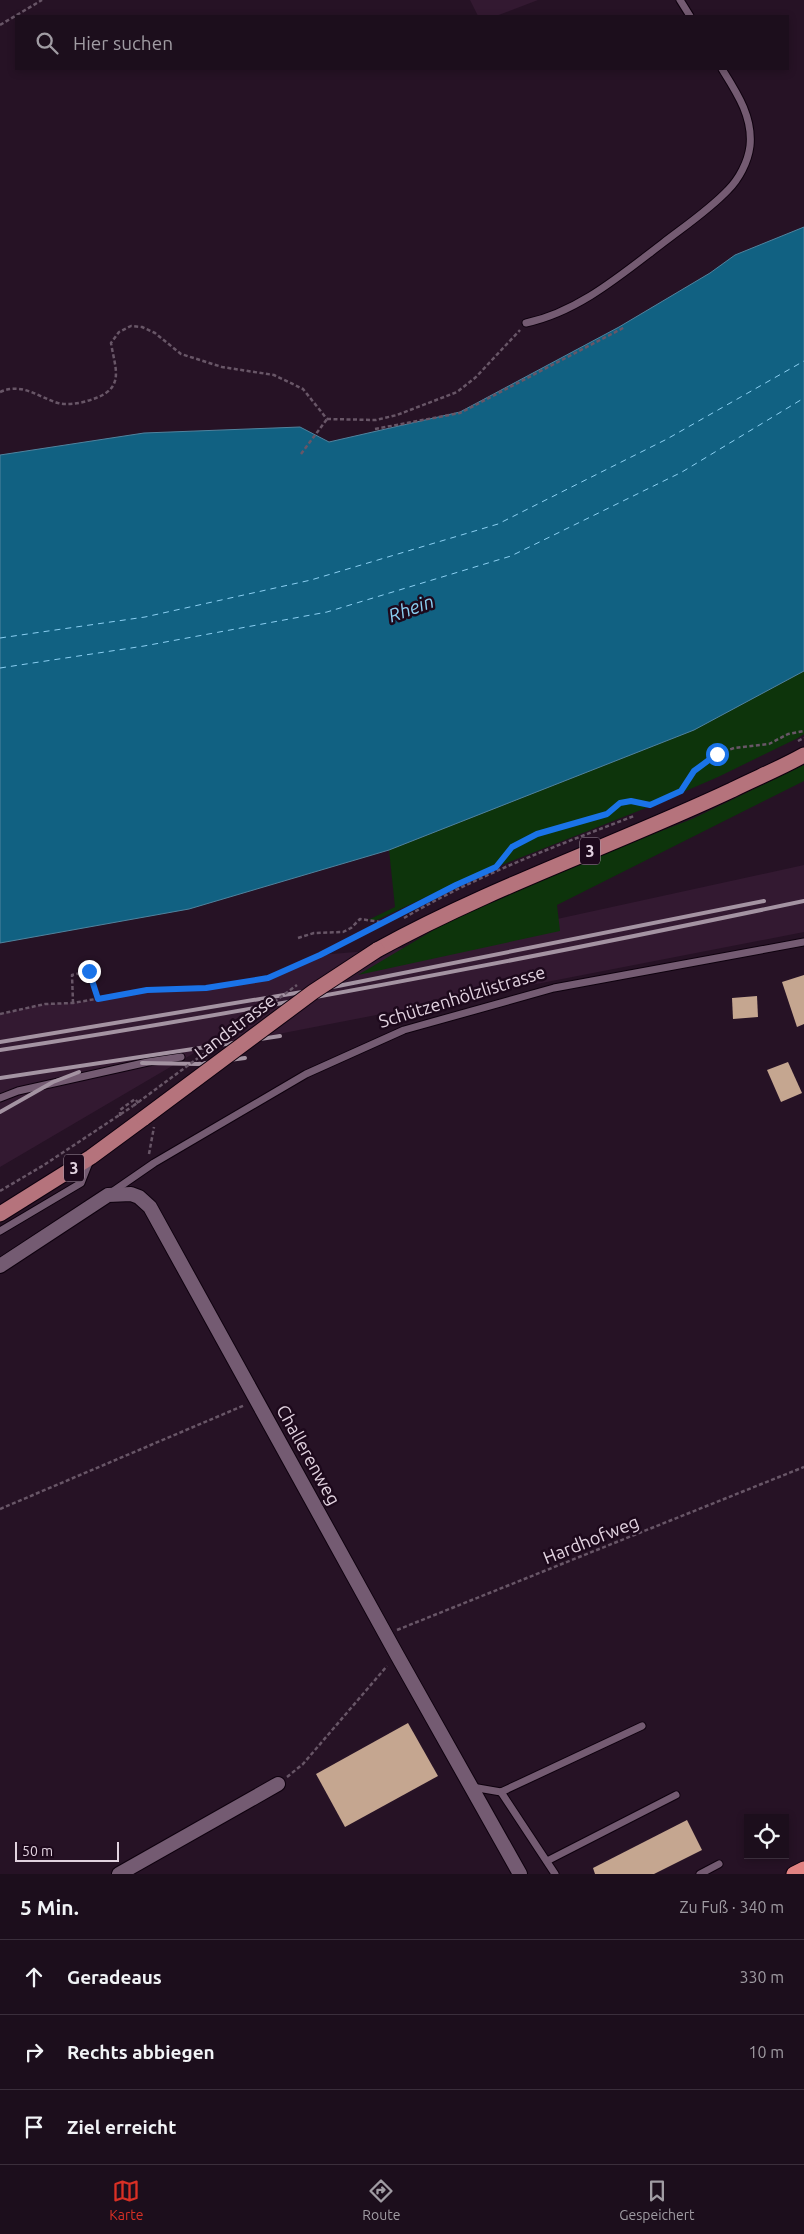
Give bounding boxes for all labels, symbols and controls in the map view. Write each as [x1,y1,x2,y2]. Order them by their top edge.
search box [15,15,789,70]
icon: search [33,29,61,57]
text: Hier suchen [73,32,173,54]
water label: Rhein [385,590,437,626]
route start [706,743,729,766]
road number: 3 [580,838,600,864]
route end [78,960,101,983]
street label: Schützenhölzlistrasse [376,961,547,1031]
street label: Landstrasse [190,989,279,1063]
road number: 3 [64,1154,84,1182]
street label: Challerenweg [273,1401,345,1508]
street label: Hardhofweg [540,1511,641,1567]
map controls [744,1814,789,1859]
button: locate [744,1814,789,1859]
scale bar [15,1839,119,1862]
text: 50 m [22,1843,53,1859]
text: 5 Min. [20,1895,79,1919]
text: Zu Fuß · 340 m [679,1898,784,1916]
icon: ahead [20,1963,48,1991]
text: Geradeaus [67,1966,162,1988]
text: 330 m [739,1968,784,1986]
icon: right [20,2038,48,2066]
text: Rechts abbiegen [67,2041,215,2063]
text: 10 m [748,2043,784,2061]
icon: arrive [20,2113,48,2141]
text: Ziel erreicht [67,2116,176,2138]
tab: Karte [109,2177,144,2223]
tab: Route [362,2177,400,2223]
tab: Gespeichert [619,2177,695,2223]

